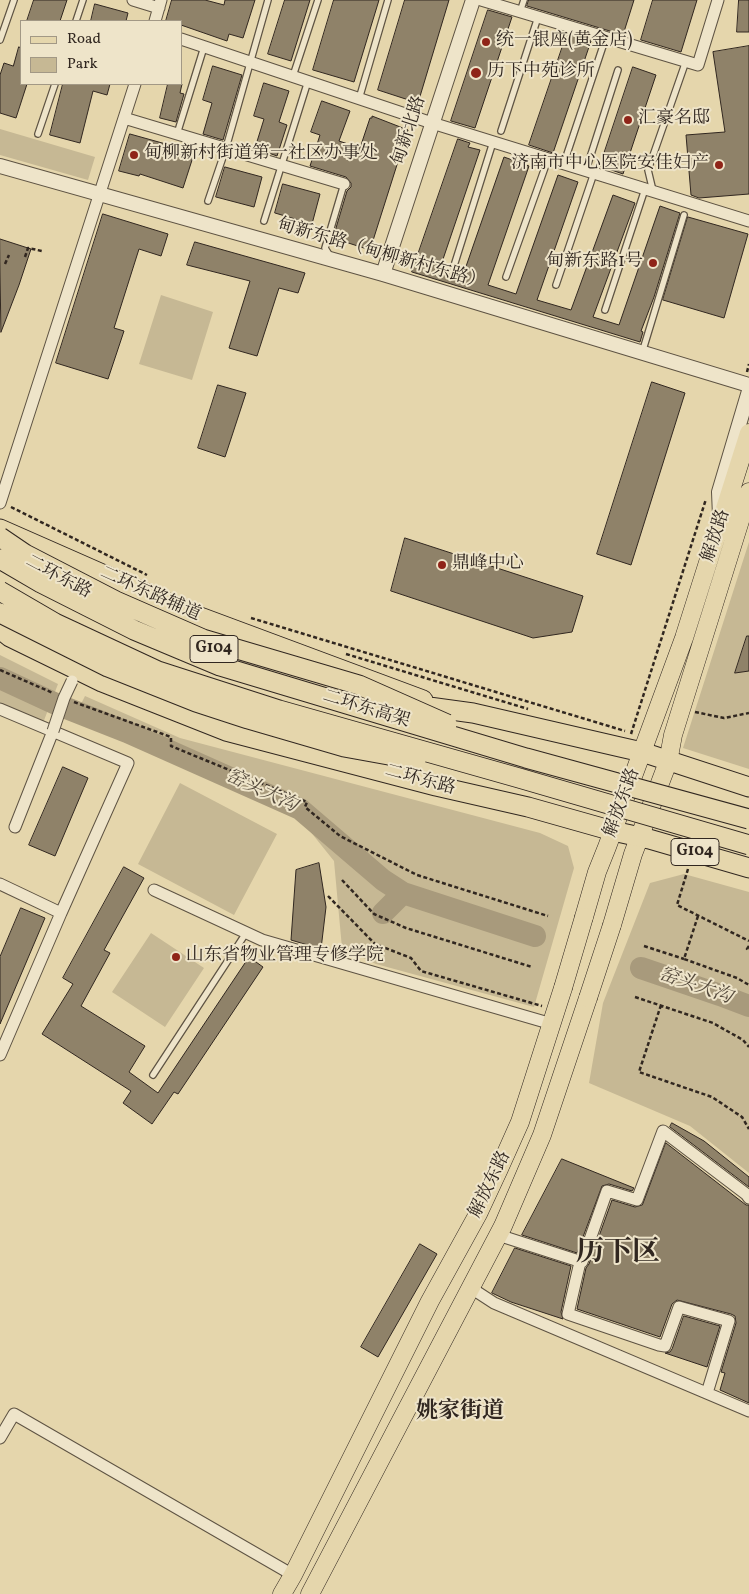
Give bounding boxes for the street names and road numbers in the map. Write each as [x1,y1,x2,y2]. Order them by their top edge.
street label: 甸新北路 [389,93,431,169]
street label: 甸新东路（甸柳新村东路） [274,215,488,295]
street label: 解放路 [698,507,736,565]
street label: 二环东路 [21,552,95,604]
street label: 二环东路辅道 [96,563,204,627]
road number: G104 [190,636,238,662]
street label: 二环东高架 [320,687,412,733]
street label: 二环东路 [382,761,458,801]
street label: 解放东路 [601,765,645,841]
road number: G104 [671,839,719,866]
street label: 解放东路 [466,1148,516,1222]

